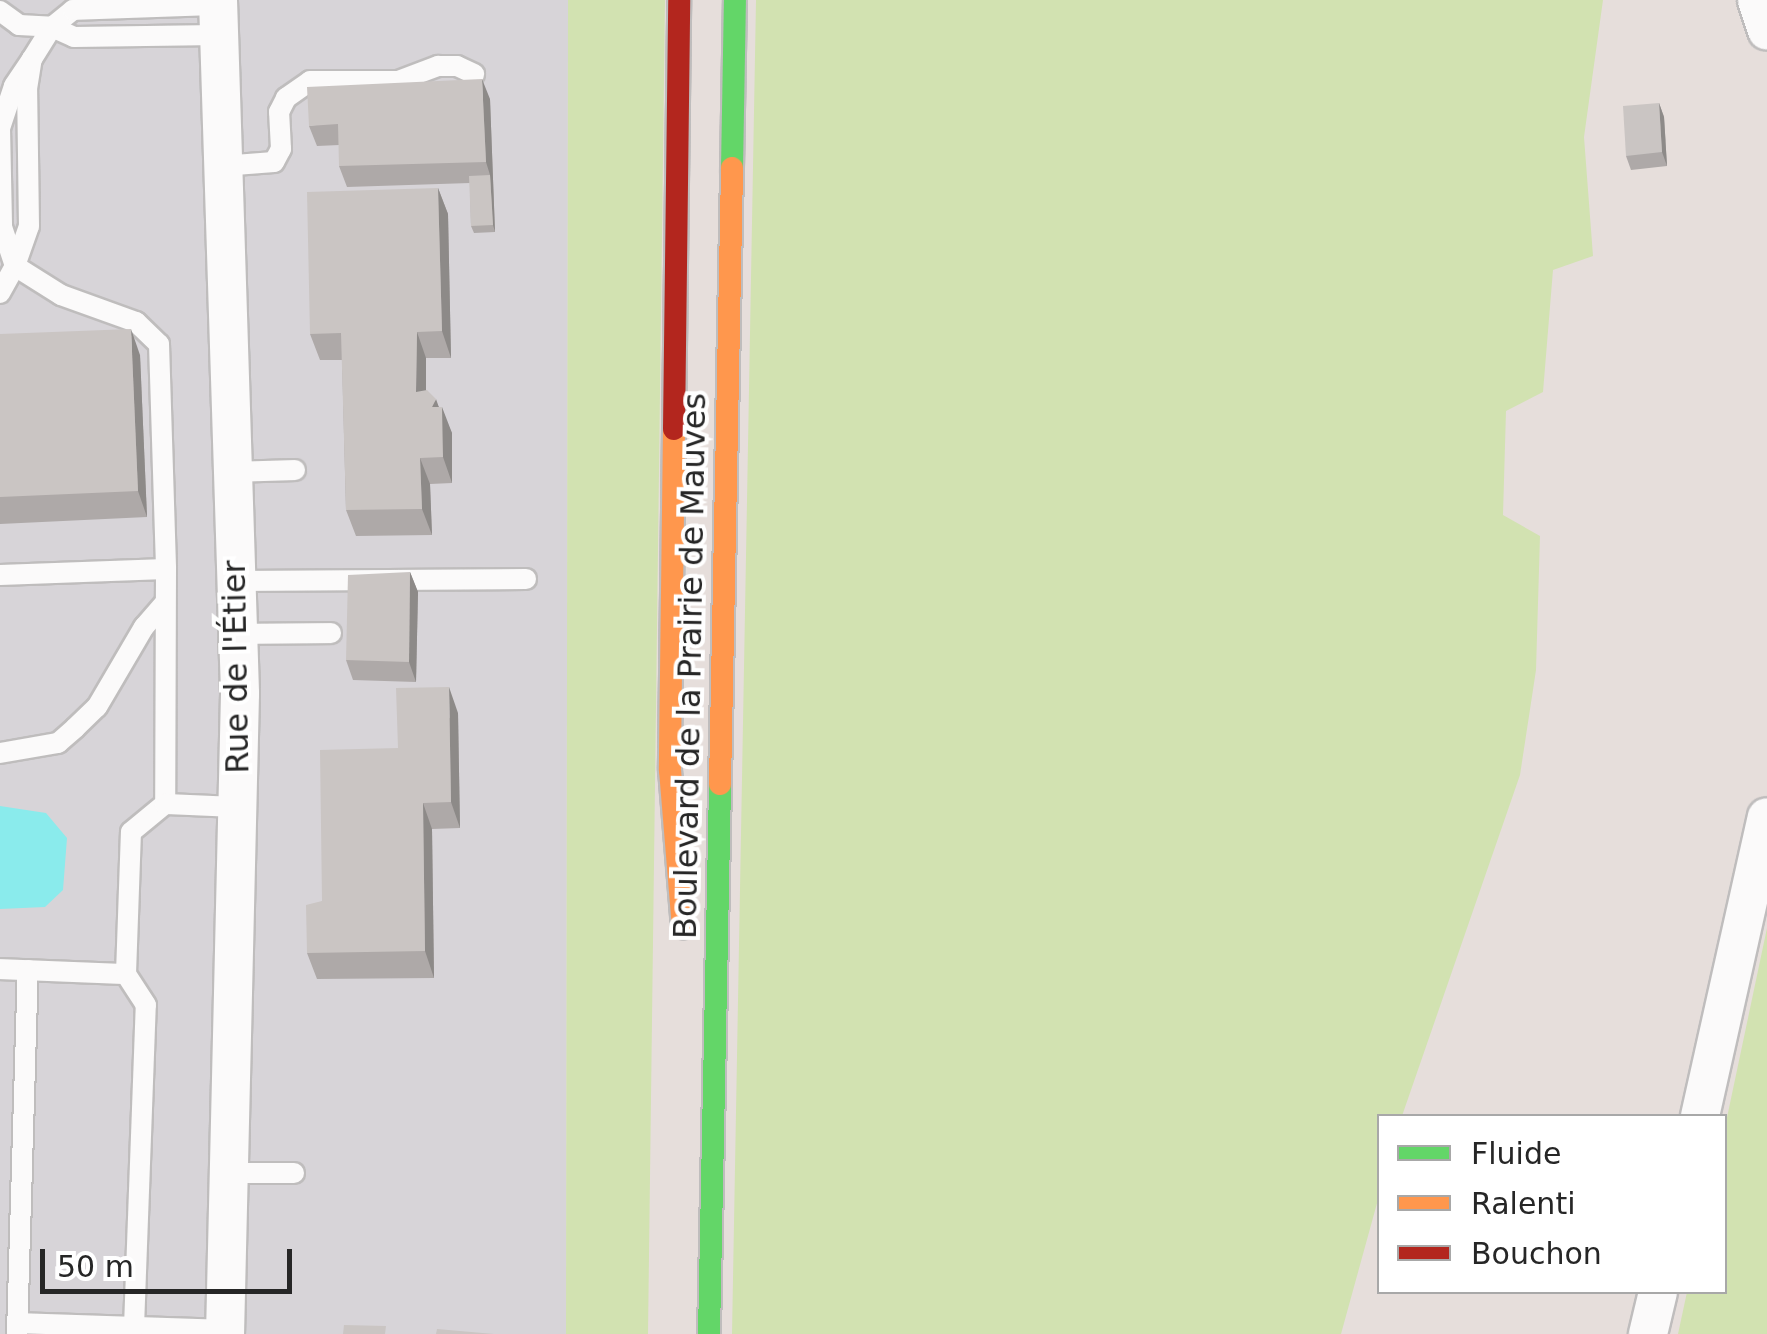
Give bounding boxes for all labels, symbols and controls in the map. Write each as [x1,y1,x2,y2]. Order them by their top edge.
street label: Boulevard de la Prairie de Mauves [666,393,714,939]
street label: Rue de l'Étier [215,560,257,774]
legend [1377,1114,1727,1294]
text: Fluide [1471,1136,1561,1171]
text: Ralenti [1471,1186,1575,1221]
scale bar [45,1229,298,1291]
text: Bouchon [1471,1236,1602,1271]
text: 50 m [57,1249,134,1284]

